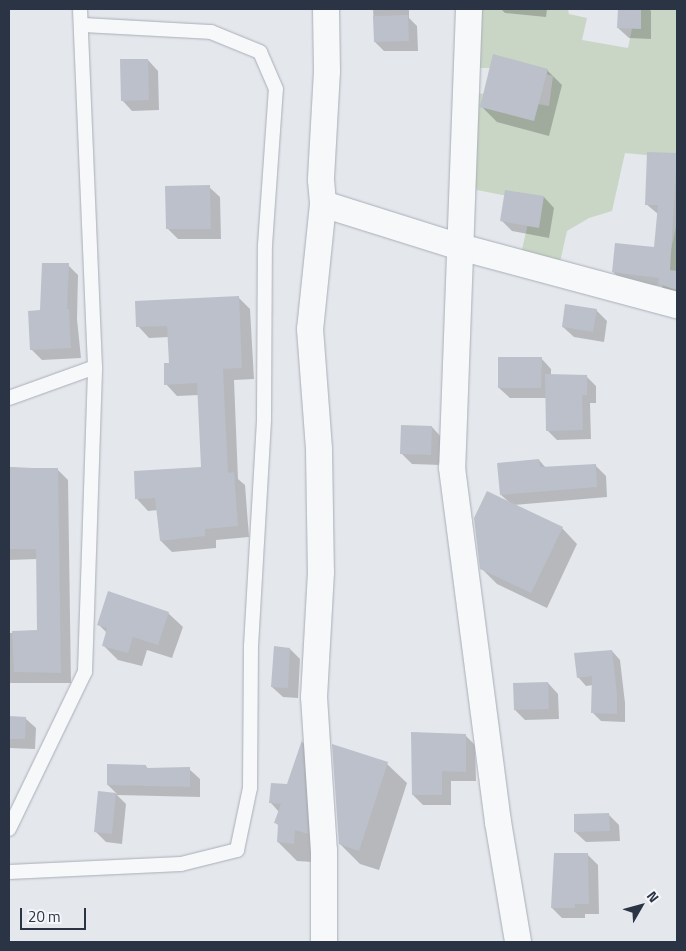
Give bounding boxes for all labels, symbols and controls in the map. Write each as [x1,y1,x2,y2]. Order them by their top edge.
north arrow [616,881,666,931]
text: N [642,886,664,907]
scale bar [22,898,89,930]
text: 20 m [28,905,61,928]

